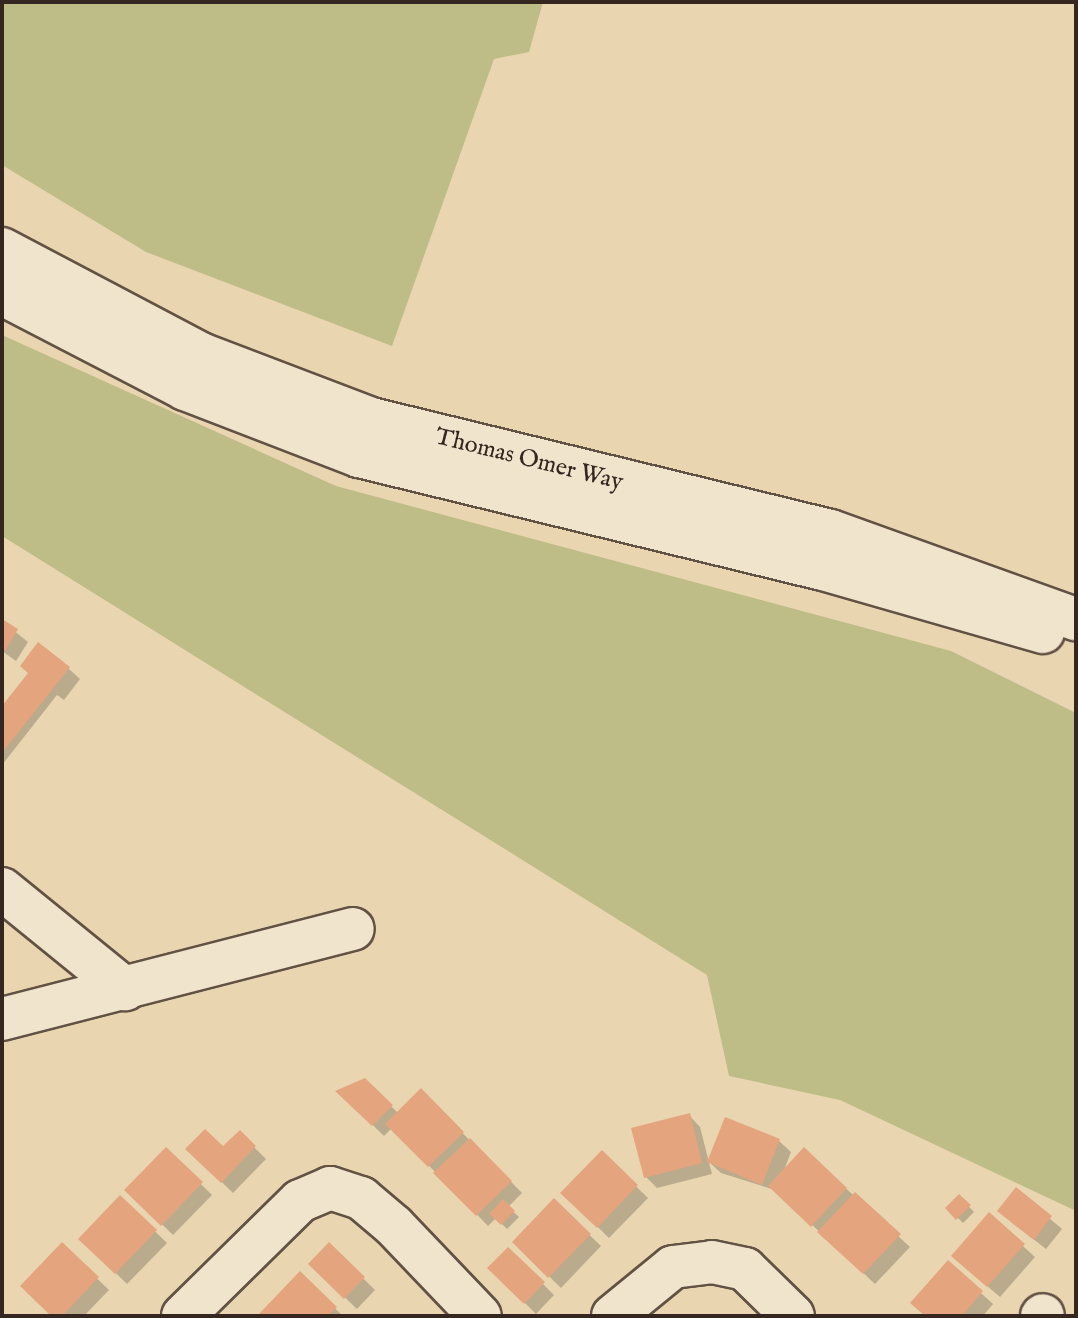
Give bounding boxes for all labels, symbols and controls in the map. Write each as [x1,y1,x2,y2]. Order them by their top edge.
street label: Thomas Omer Way [432,423,626,497]

